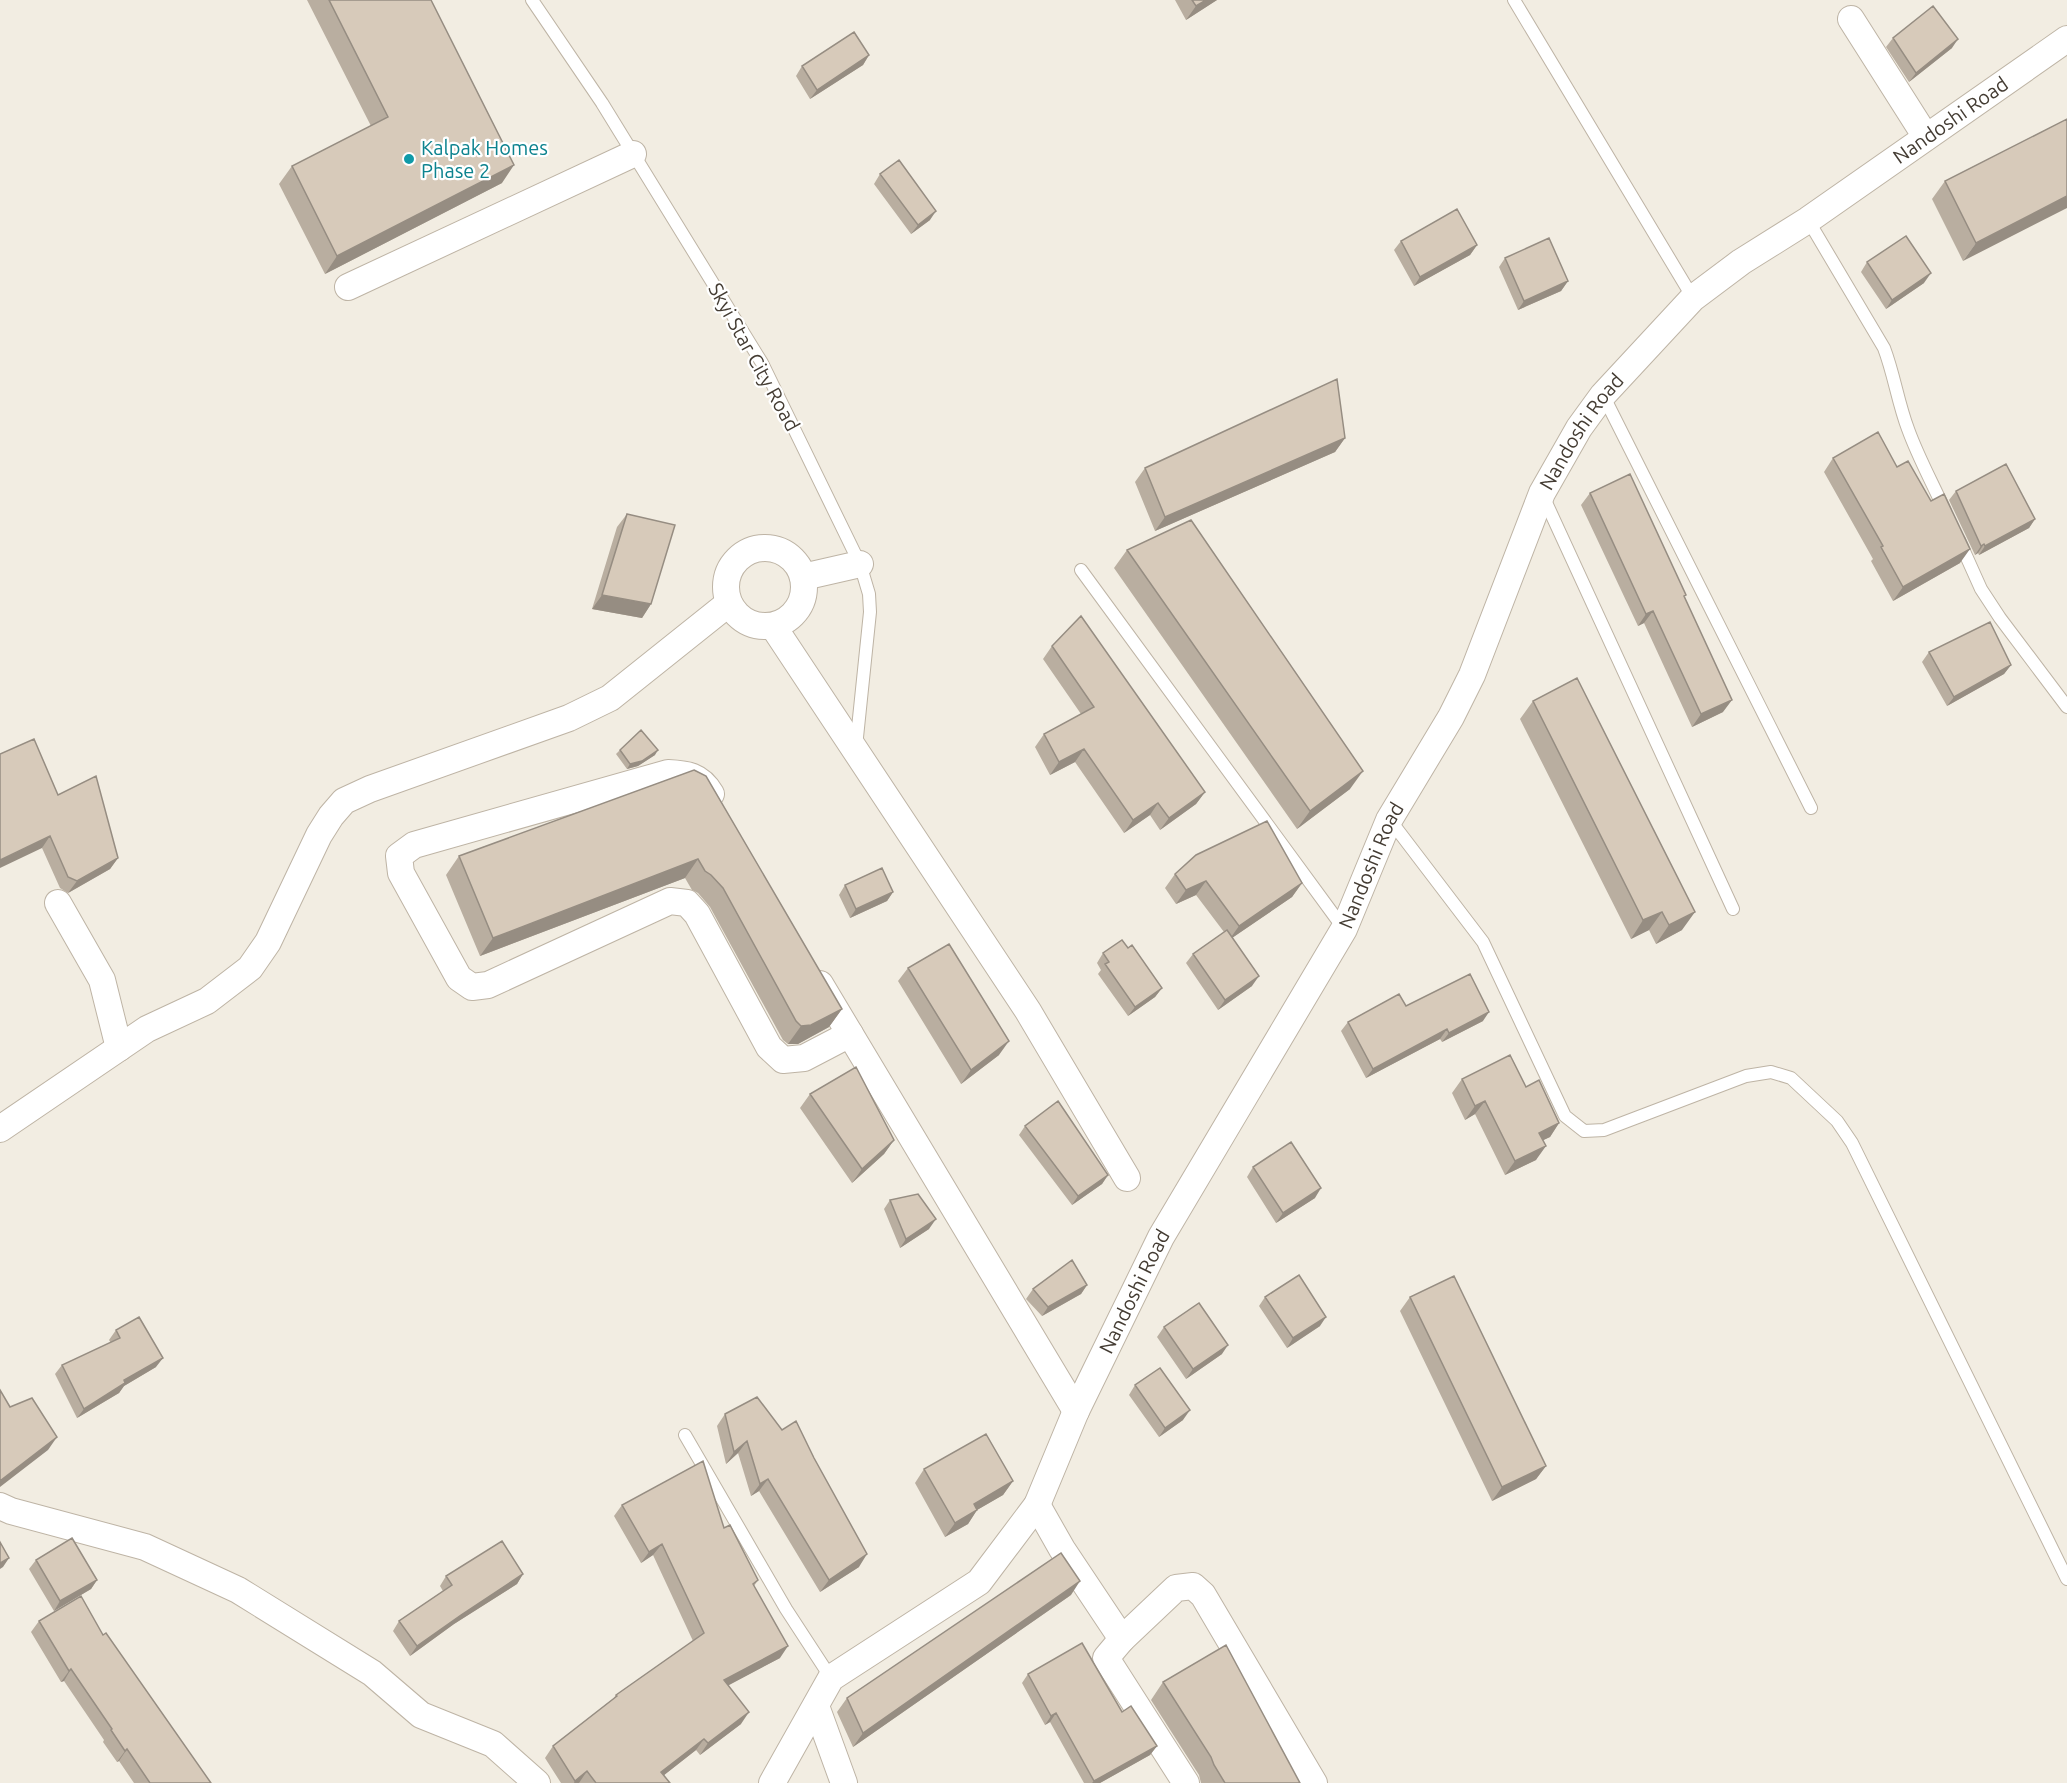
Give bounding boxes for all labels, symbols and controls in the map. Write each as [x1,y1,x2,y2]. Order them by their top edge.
street label: Nandoshi Road [1888,72,2012,168]
place label: Kalpak Homes Phase 2 [421,136,548,182]
marker: Kalpak Homes Phase 2 [402,152,416,166]
street label: Skyi Star City Road [704,279,805,435]
street label: Nandoshi Road [1534,369,1628,494]
street label: Nandoshi Road [1333,798,1408,932]
street label: Nandoshi Road [1094,1225,1174,1357]

